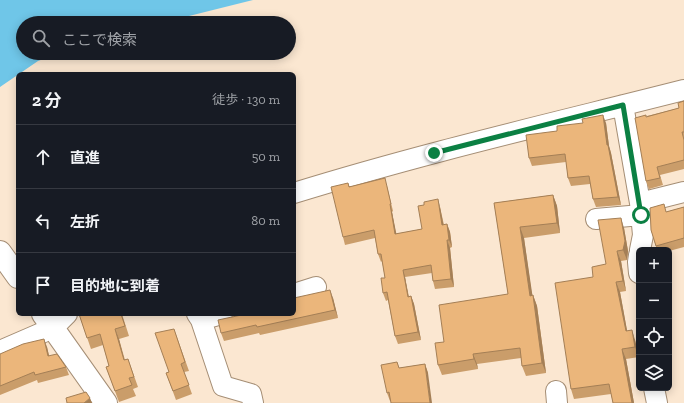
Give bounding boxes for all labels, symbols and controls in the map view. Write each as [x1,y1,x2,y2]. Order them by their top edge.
search box [16,16,296,60]
icon: search [30,27,52,49]
text: ここで検索 [62,31,137,49]
text: 2 分 [32,90,61,110]
text: 徒歩 · 130 m [212,92,280,107]
route end [425,144,443,162]
icon: ahead [32,146,54,168]
text: 直進 [70,149,100,167]
text: 50 m [252,149,280,164]
route start [632,206,650,224]
icon: left [32,210,54,232]
text: 左折 [70,213,100,231]
text: 80 m [251,213,280,228]
map controls [636,247,672,391]
button: + [636,247,672,283]
icon: arrive [32,274,54,296]
text: 目的地に到着 [70,277,160,295]
button: − [636,283,672,319]
button: locate [636,319,672,355]
button: layers [636,355,672,391]

